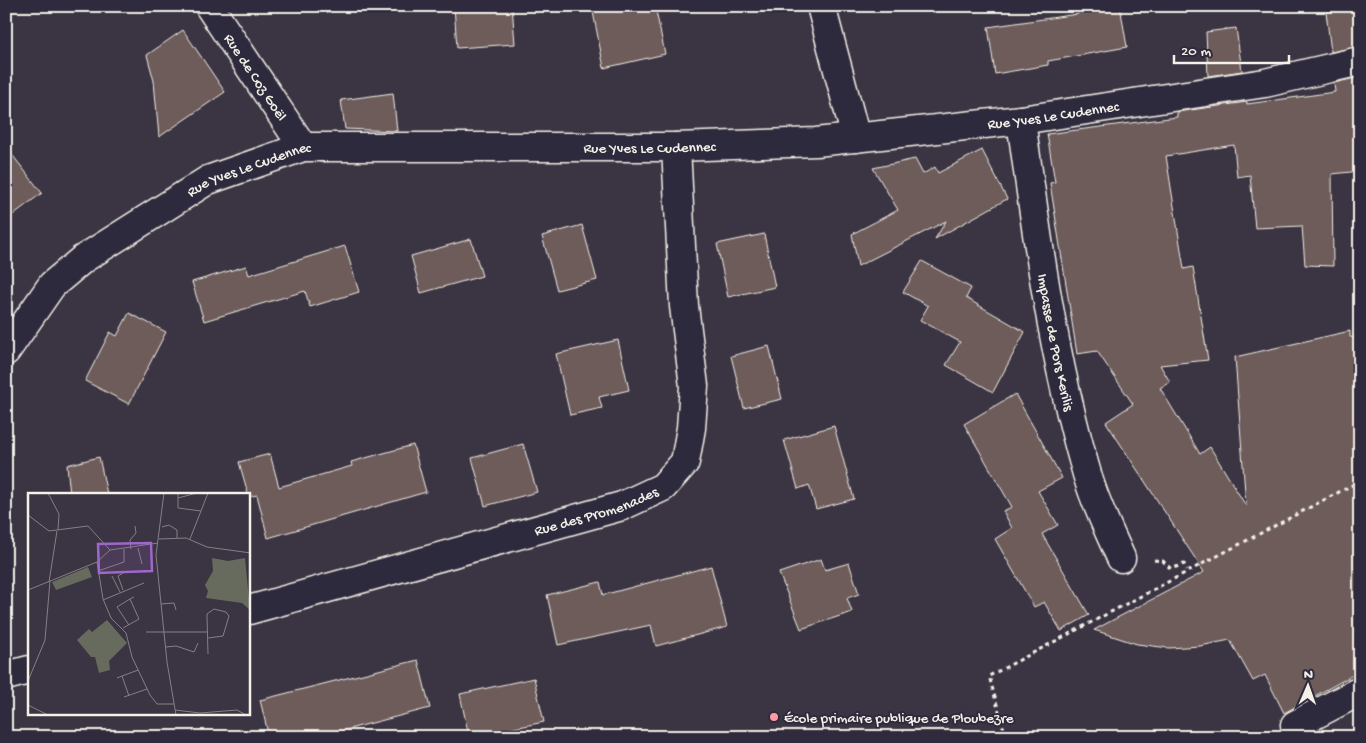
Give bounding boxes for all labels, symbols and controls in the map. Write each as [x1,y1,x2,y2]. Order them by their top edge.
street label: Rue de Coz Goël [219,31,290,125]
scale bar [1174,32,1288,64]
text: 20 m [1181,43,1211,61]
street label: Rue Yves Le Cudennec [987,98,1121,135]
street label: Rue Yves Le Cudennec [184,139,312,202]
street label: Rue Yves Le Cudennec [583,139,717,158]
street label: Impasse de Pors Kerilis [1032,272,1077,414]
street label: Rue des Promenades [533,483,662,541]
inset map [28,493,250,716]
north arrow [1284,660,1334,710]
text: N [1304,667,1313,684]
place label: École primaire publique de Ploubezre [784,710,1014,728]
marker: École primaire publique de Ploubezre [768,711,780,723]

